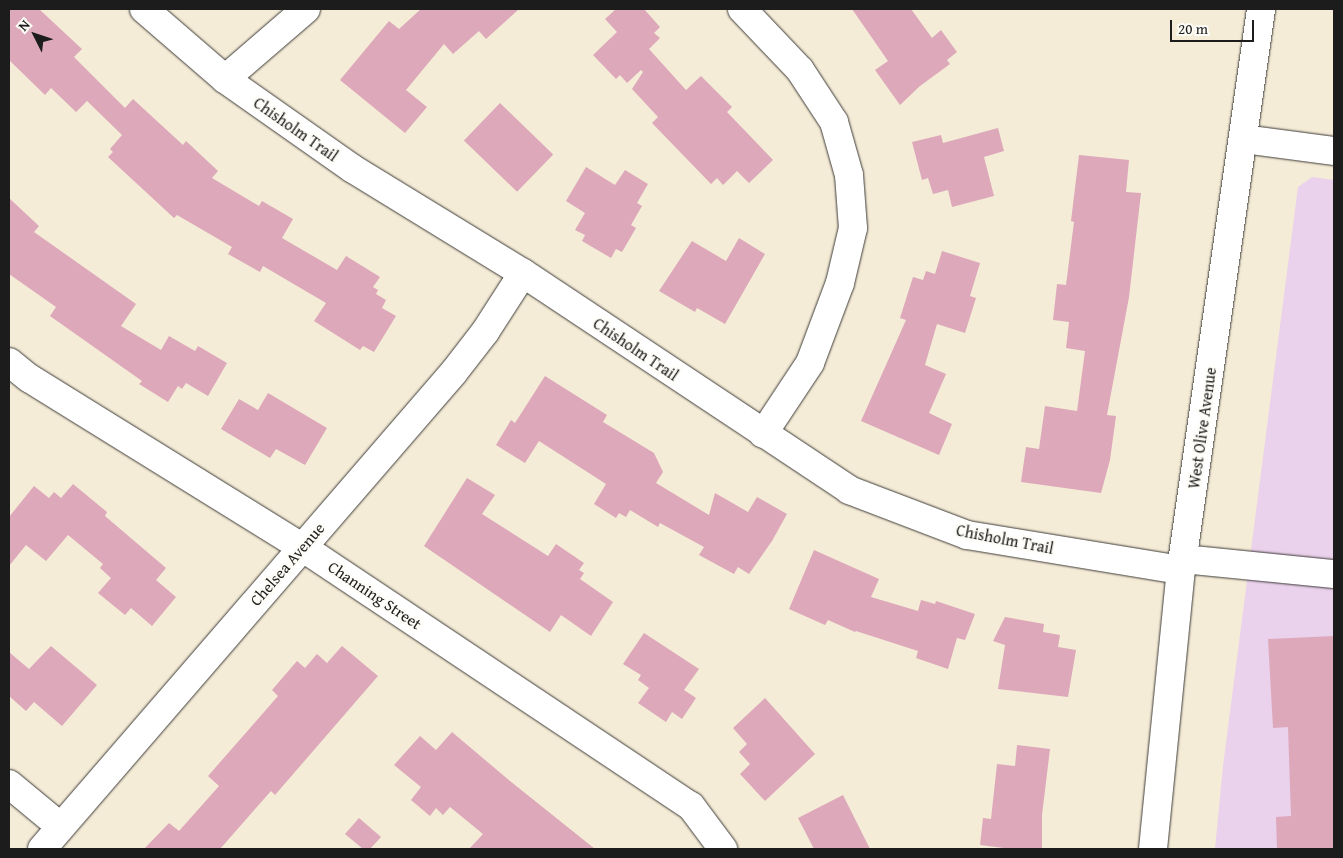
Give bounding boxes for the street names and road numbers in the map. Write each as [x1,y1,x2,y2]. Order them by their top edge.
street label: Chisholm Trail [250,93,342,165]
street label: Chisholm Trail [590,313,682,385]
street label: West Olive Avenue [1184,366,1220,490]
street label: Chelsea Avenue [246,519,328,609]
street label: Chisholm Trail [955,520,1055,558]
street label: Channing Street [325,557,425,633]

